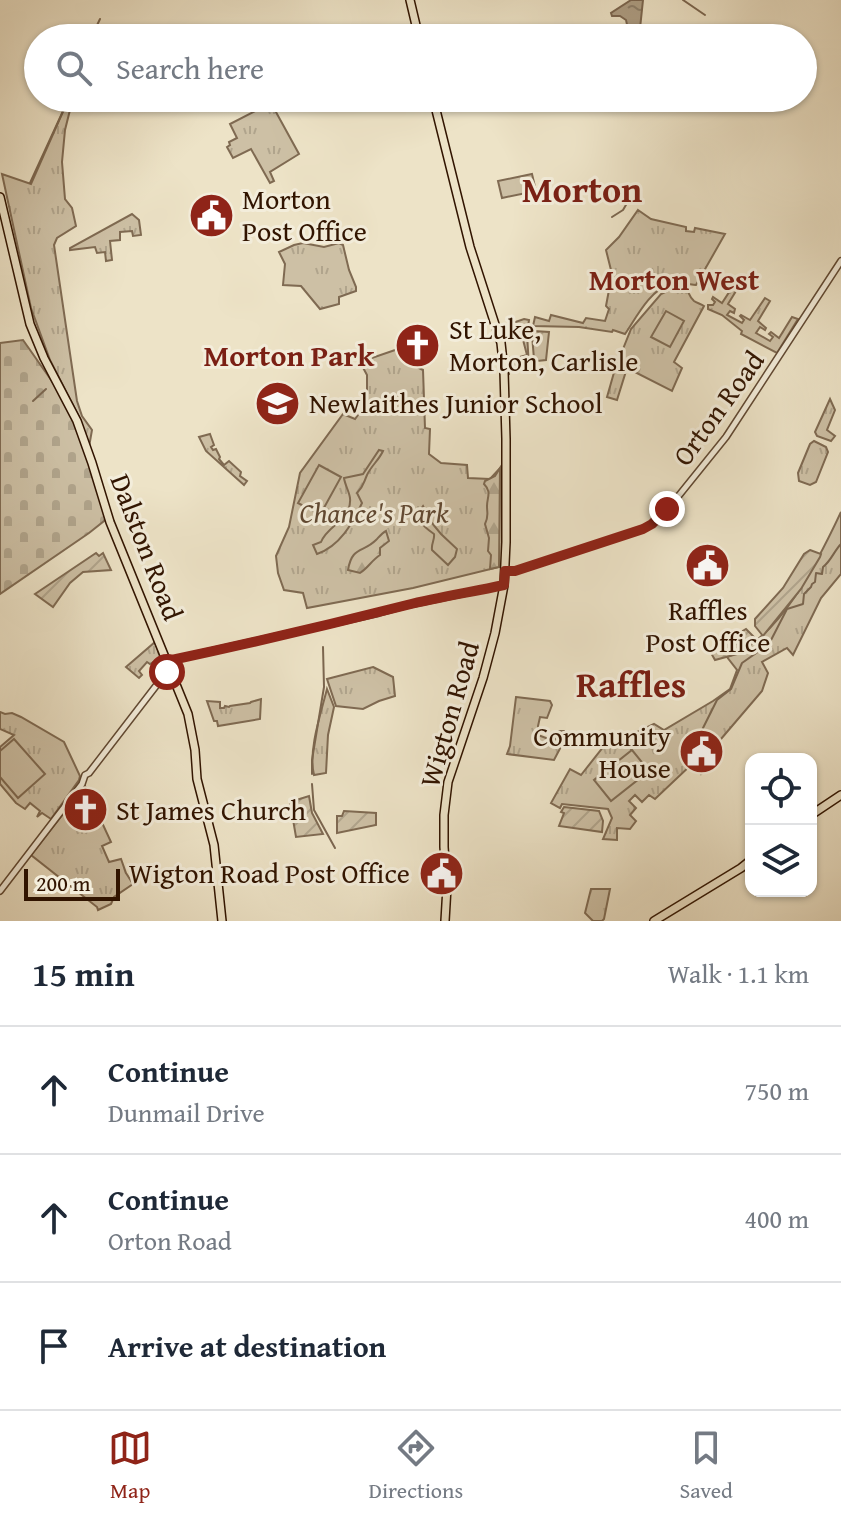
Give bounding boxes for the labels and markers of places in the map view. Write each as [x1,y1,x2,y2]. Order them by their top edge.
place label: Morton Post Office [242,178,367,251]
public building icon: Morton Post Office [187,191,235,239]
place label: St Luke, Morton, Carlisle [449,308,638,381]
church icon: St Luke, Morton, Carlisle [394,321,442,369]
school or university icon: Newlaithes Junior School [254,379,302,427]
place label: Newlaithes Junior School [309,382,603,423]
public building icon: Raffles Post Office [684,541,732,589]
place label: Raffles Post Office [646,589,770,662]
place label: Community House [533,715,671,788]
public building icon: Community House [678,728,726,776]
church icon: St James Church [61,786,109,834]
place label: St James Church [116,789,306,830]
public building icon: Wigton Road Post Office [417,849,465,897]
place label: Wigton Road Post Office [129,852,410,893]

